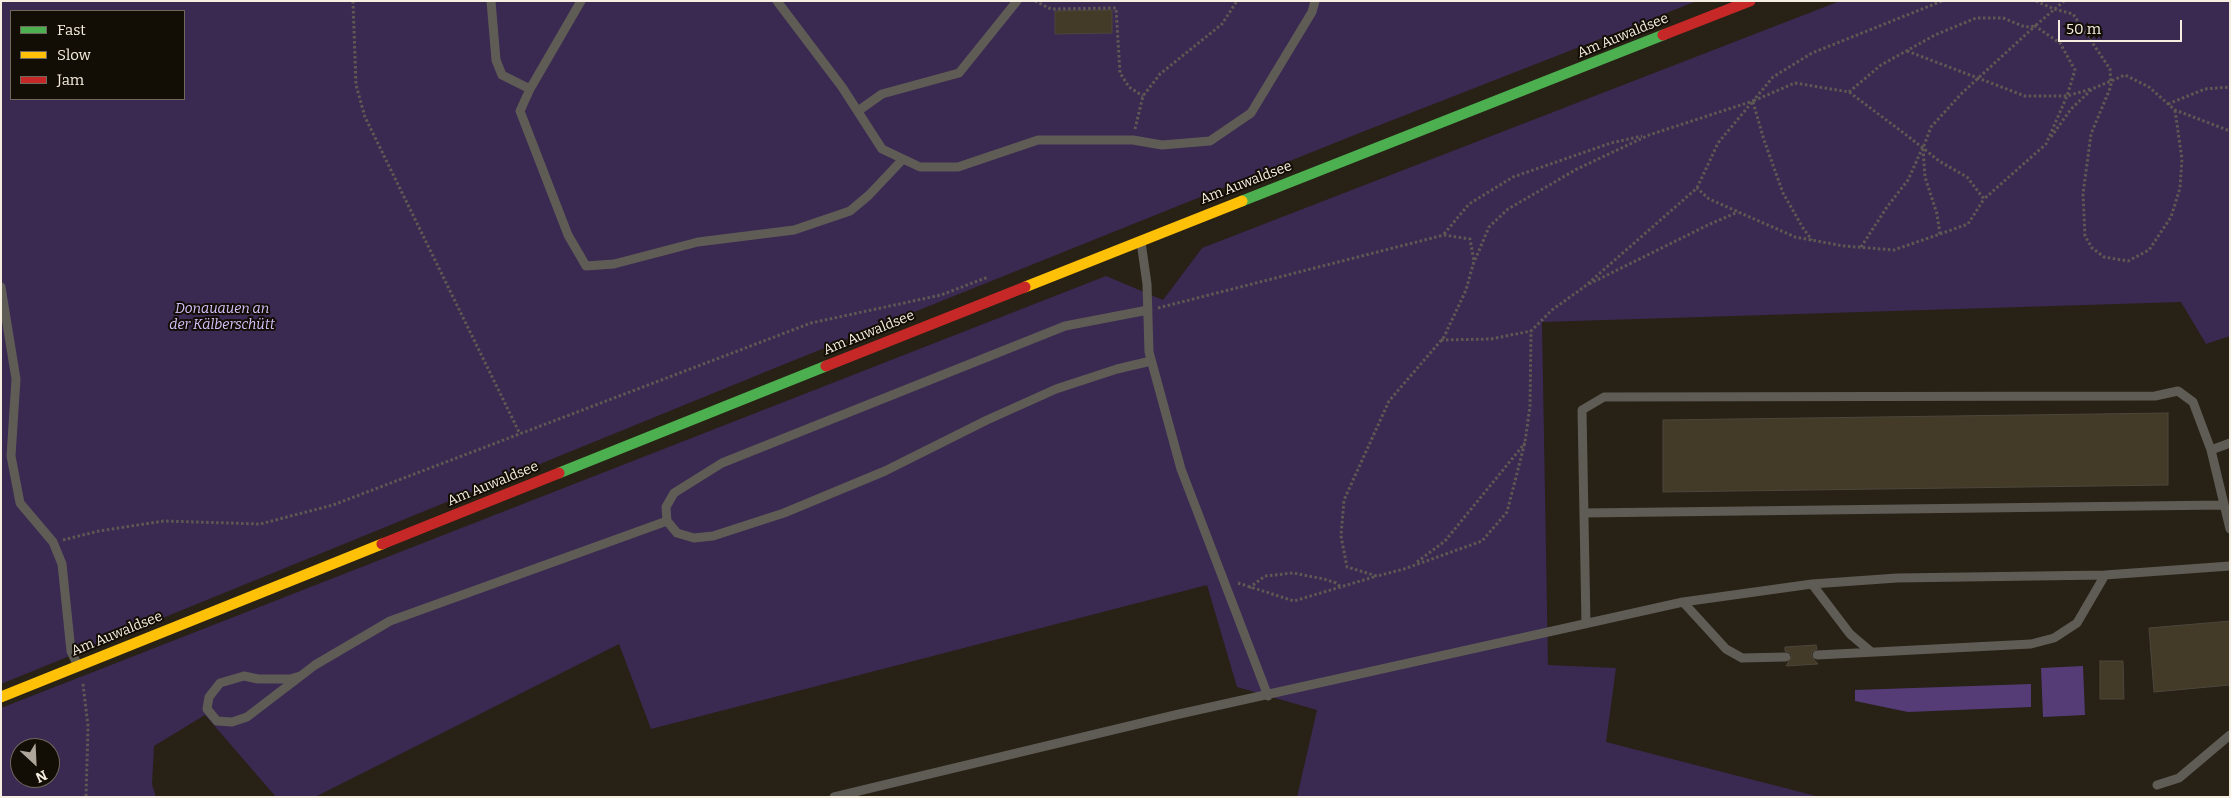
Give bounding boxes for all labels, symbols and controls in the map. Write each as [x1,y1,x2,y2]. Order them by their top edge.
legend [10,10,185,100]
street label: Am Auwaldsee [1575,10,1671,62]
scale bar [2061,10,2185,42]
text: 50 m [2066,20,2101,38]
text: Fast [57,21,86,39]
text: Slow [57,46,91,64]
text: Jam [57,71,84,89]
street label: Am Auwaldsee [1198,158,1294,208]
park label: Donauauen an der Kälberschütt [169,301,275,334]
street label: Am Auwaldsee [821,307,917,359]
street label: Am Auwaldsee [445,458,541,510]
street label: Am Auwaldsee [69,608,165,660]
north arrow [10,738,60,788]
text: N [33,766,50,786]

